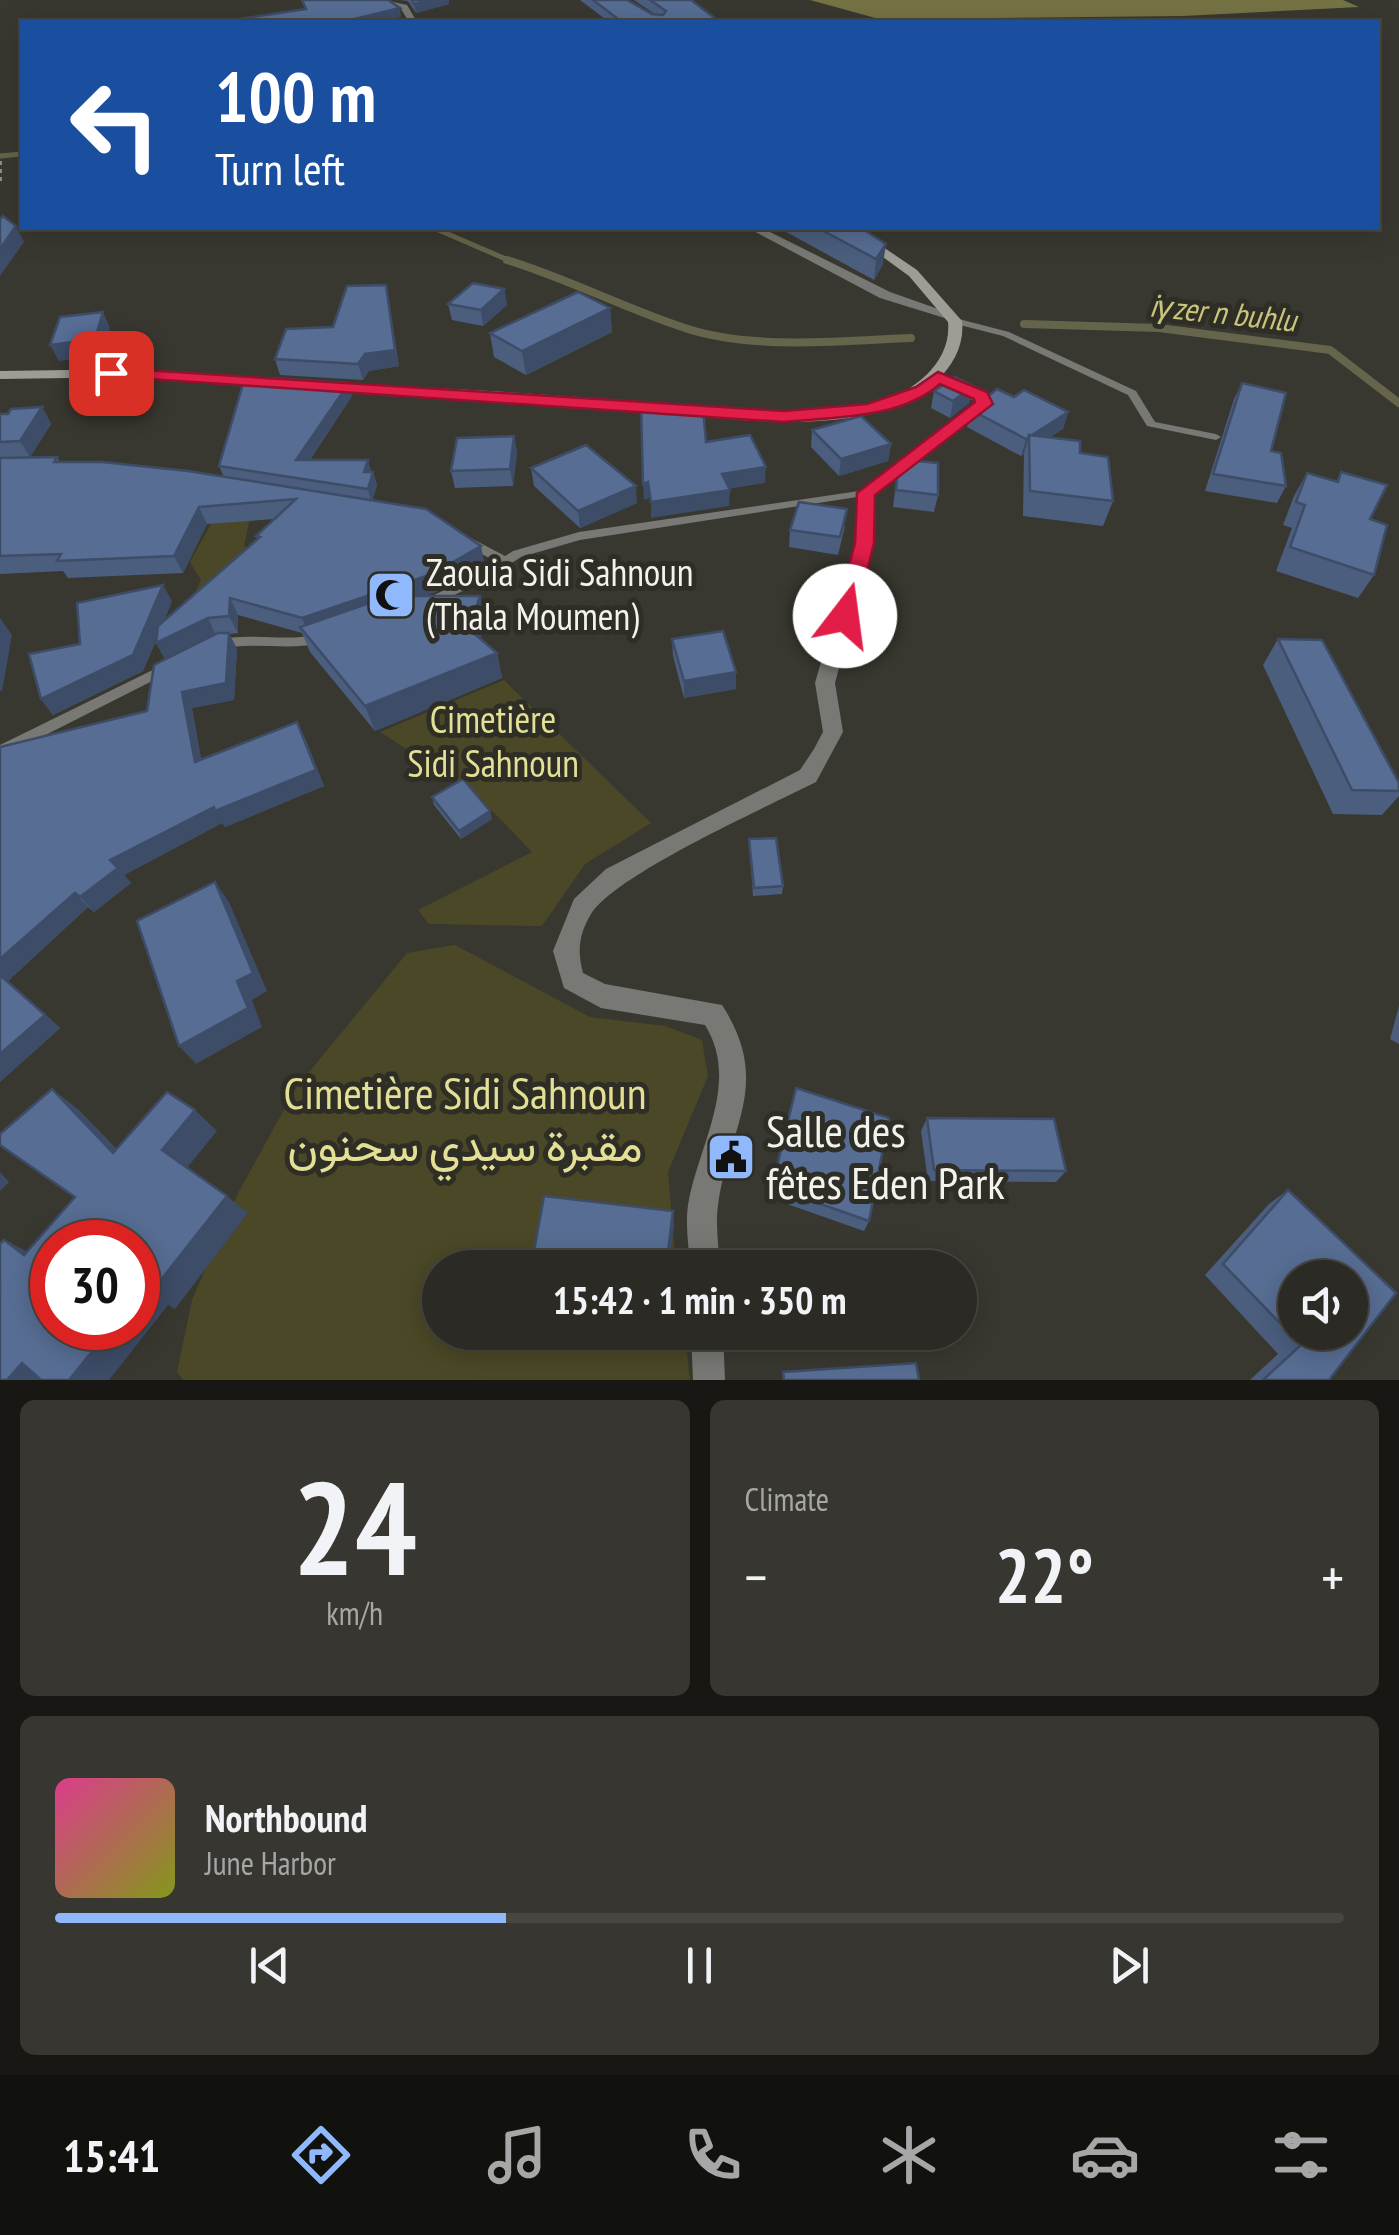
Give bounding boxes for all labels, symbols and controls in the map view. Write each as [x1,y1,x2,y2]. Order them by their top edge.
text: 100 m [215,51,376,141]
icon: left [50,60,180,190]
text: Turn left [215,139,345,197]
water label: iγzer n buhlu [1148,283,1300,341]
pin [69,331,154,416]
icon: arrive [84,346,139,401]
place label: Zaouia Sidi Sahnoun (Thala Moumen) [426,547,693,640]
position arrow [793,564,897,668]
mosque icon: Zaouia Sidi Sahnoun (Thala Moumen) [365,569,417,621]
park label: Cimetière Sidi Sahnoun [407,694,579,787]
park label: Cimetière Sidi Sahnoun مقبرة سيدي سحنون [284,1063,646,1182]
place label: Salle des fêtes Eden Park [766,1101,1005,1211]
public building icon: Salle des fêtes Eden Park [705,1131,757,1183]
speed limit sign: 30 [30,1220,160,1350]
map controls [1278,1260,1368,1350]
button: sound [1278,1260,1368,1350]
text: 15:42 · 1 min · 350 m [553,1275,846,1324]
text: 24 [293,1443,417,1611]
text: Climate [745,1478,829,1520]
text: 22° [995,1527,1094,1624]
text: − [745,1541,767,1612]
text: + [1321,1541,1344,1612]
text: km/h [326,1592,383,1634]
text: Northbound [205,1793,367,1842]
text: June Harbor [205,1842,336,1884]
icon: previous [242,1938,297,1993]
icon: pause [672,1938,727,1993]
icon: next [1102,1938,1157,1993]
icon: directions [286,2120,356,2190]
icon: music [482,2120,552,2190]
icon: phone [678,2120,748,2190]
icon: climate [874,2120,944,2190]
icon: car [1070,2120,1140,2190]
icon: filters [1266,2120,1336,2190]
text: 15:41 [63,2126,160,2184]

